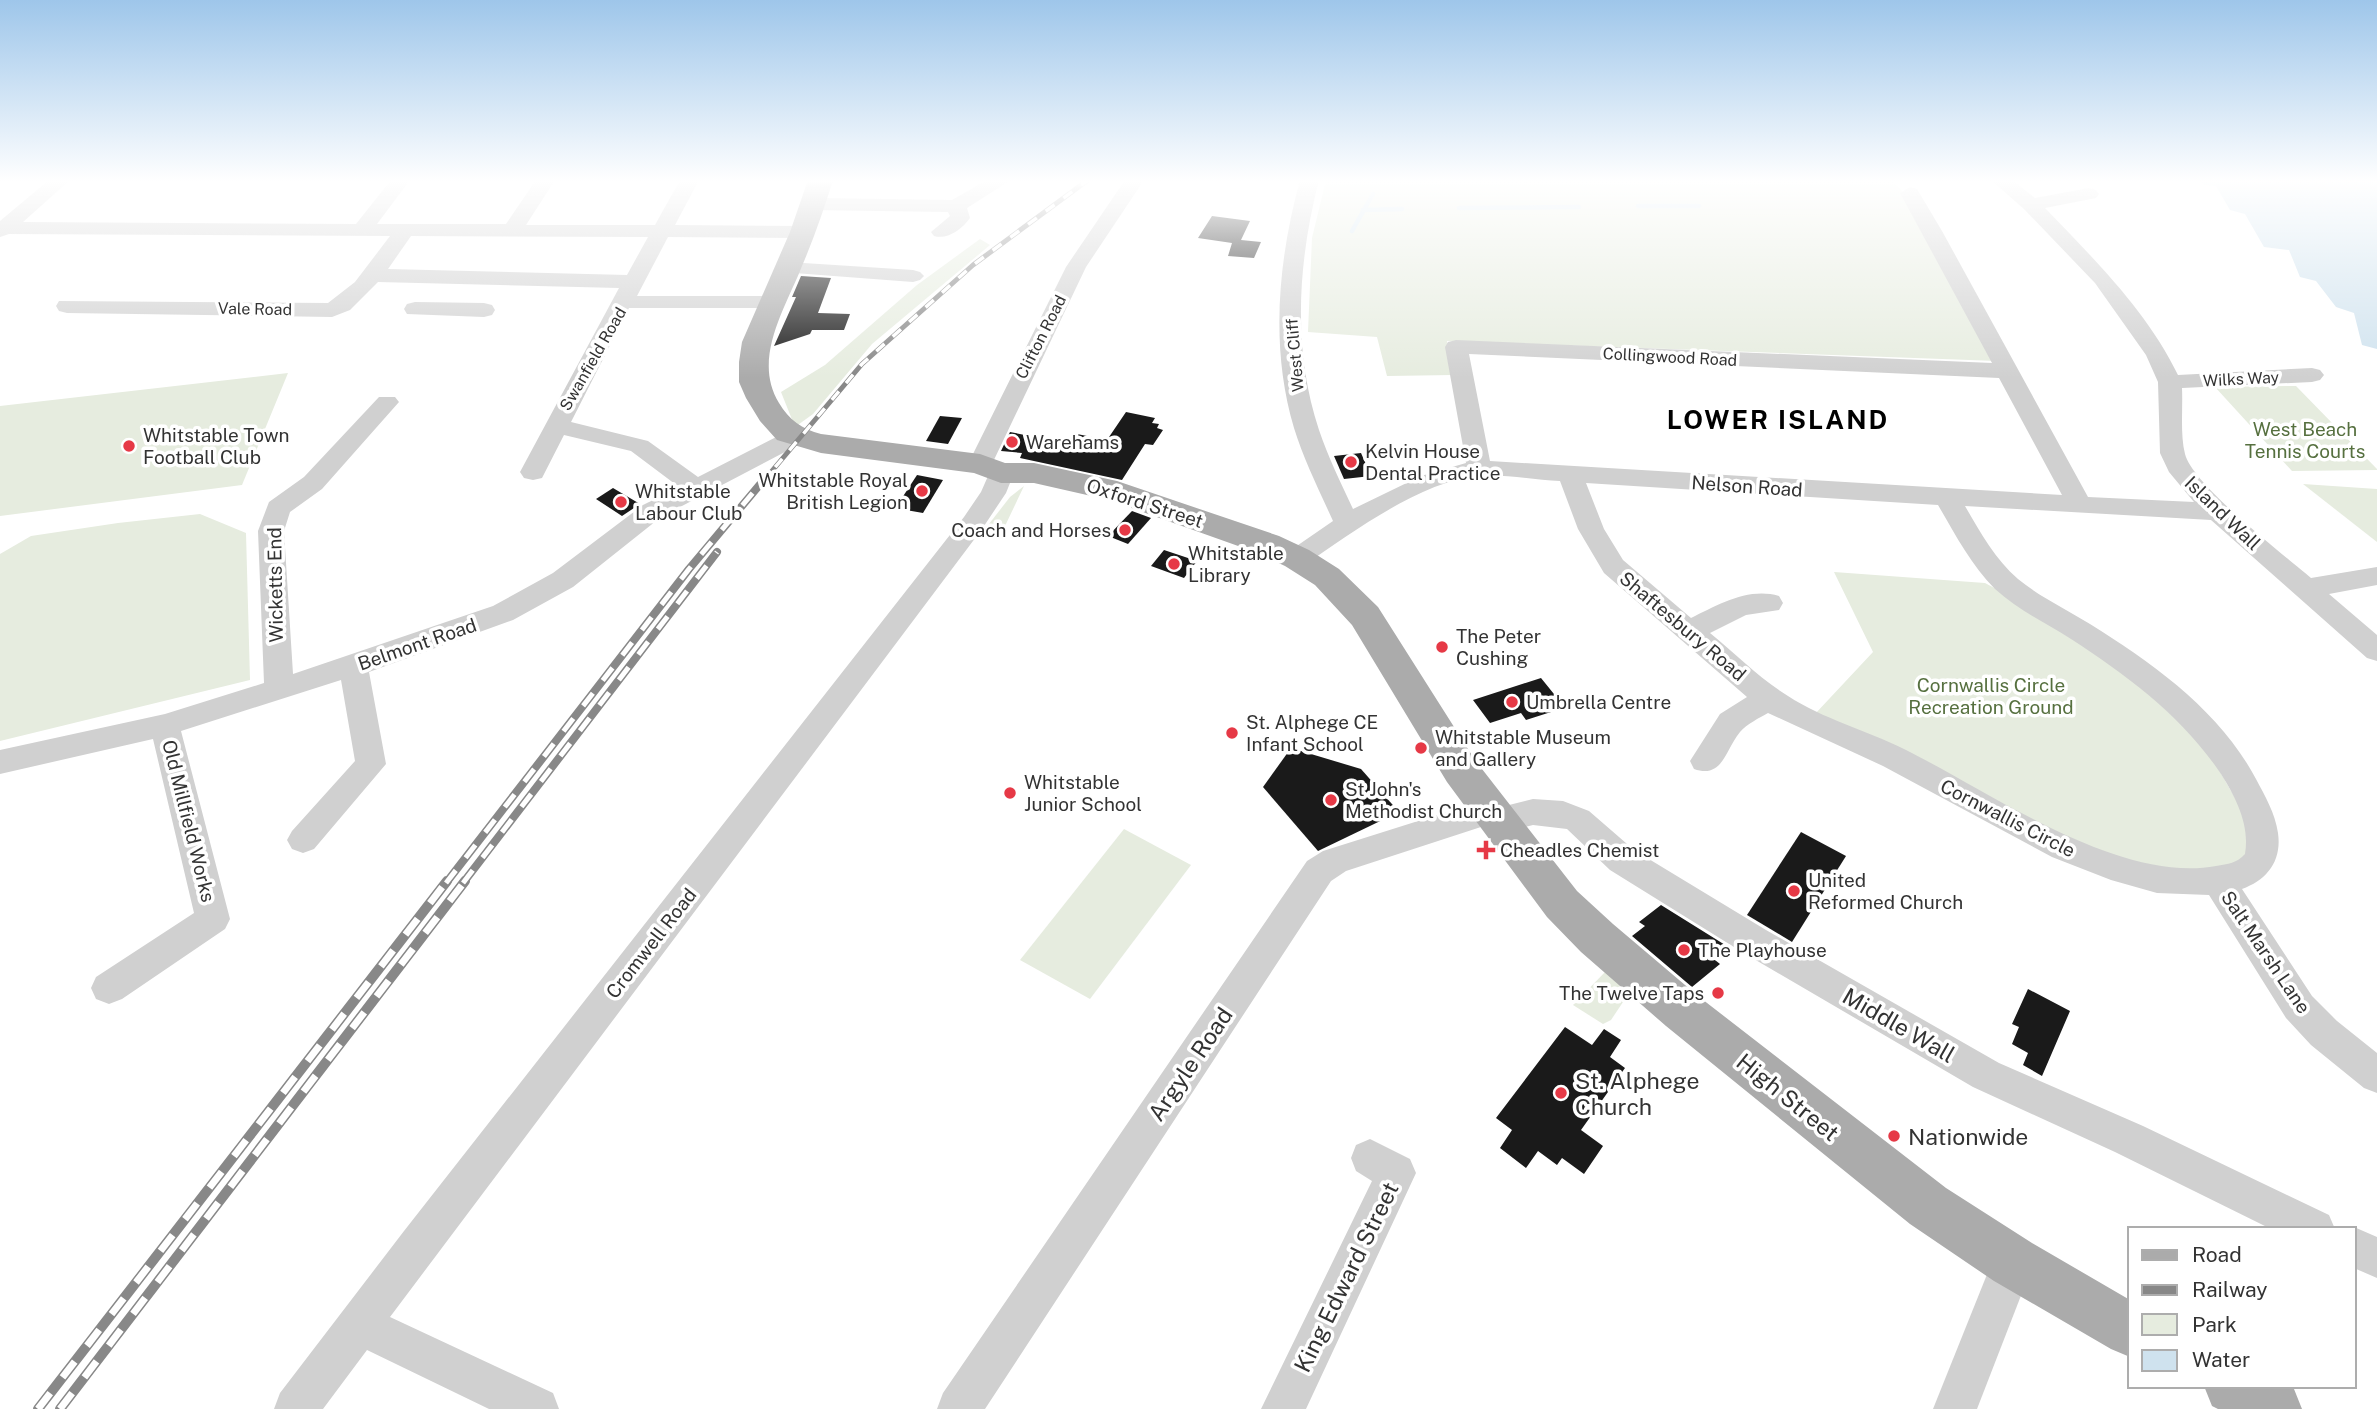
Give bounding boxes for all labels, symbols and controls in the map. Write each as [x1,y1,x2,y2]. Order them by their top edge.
street label: Clifton Road [1012,292,1070,382]
street label: Vale Road [218,299,292,319]
street label: Swanfield Road [556,304,630,414]
street label: West Cliff [1282,318,1308,392]
street label: Collingwood Road [1602,344,1738,370]
street label: Wilks Way [2202,367,2280,390]
district label: LOWER ISLAND [1667,404,1889,435]
park label: West Beach Tennis Courts [2245,418,2365,462]
place label: Whitstable Town Football Club [143,424,290,468]
place label: Warehams [1026,431,1119,453]
marker: Warehams [1004,434,1020,450]
marker: Whitstable Town Football Club [121,438,137,454]
place label: Kelvin House Dental Practice [1365,440,1500,484]
marker: Kelvin House Dental Practice [1343,454,1359,470]
place label: Whitstable Royal British Legion [758,469,908,513]
street label: Nelson Road [1691,471,1803,501]
street label: Island Wall [2181,472,2265,554]
street label: Oxford Street [1084,474,1206,532]
place label: Whitstable Labour Club [635,480,742,524]
marker: Whitstable Royal British Legion [914,483,930,499]
marker: Whitstable Labour Club [613,494,629,510]
place label: Coach and Horses [951,519,1111,541]
marker: Coach and Horses [1117,522,1133,538]
street label: Wicketts End [263,527,287,643]
place label: Whitstable Library [1188,542,1284,586]
marker: Whitstable Library [1166,556,1182,572]
street label: Shaftesbury Road [1615,567,1751,685]
street label: Belmont Road [355,613,479,675]
place label: The Peter Cushing [1456,625,1541,669]
marker: The Peter Cushing [1434,639,1450,655]
park label: Cornwallis Circle Recreation Ground [1908,674,2074,718]
place label: Umbrella Centre [1526,691,1671,713]
marker: Umbrella Centre [1504,694,1520,710]
place label: St. Alphege CE Infant School [1246,711,1378,755]
marker: St. Alphege CE Infant School [1224,725,1240,741]
place label: Whitstable Museum and Gallery [1435,726,1611,770]
street label: Old Millfield Works [158,738,220,904]
marker: Whitstable Museum and Gallery [1413,740,1429,756]
place label: Whitstable Junior School [1024,771,1142,815]
street label: Cornwallis Circle [1937,775,2079,861]
place label: St John's Methodist Church [1345,778,1502,822]
marker: Whitstable Junior School [1002,785,1018,801]
marker: St John's Methodist Church [1323,792,1339,808]
place label: Cheadles Chemist [1500,839,1660,861]
marker: Cheadles Chemist [1478,842,1494,858]
place label: United Reformed Church [1808,869,1963,913]
marker: United Reformed Church [1786,883,1802,899]
street label: Cromwell Road [601,884,701,1002]
street label: Salt Marsh Lane [2217,887,2315,1017]
place label: The Playhouse [1698,939,1827,961]
marker: The Playhouse [1676,942,1692,958]
place label: The Twelve Taps [1559,982,1704,1004]
street label: Middle Wall [1838,982,1960,1068]
marker: The Twelve Taps [1710,985,1726,1001]
street label: Argyle Road [1142,1002,1238,1126]
street label: High Street [1731,1048,1845,1146]
place label: St. Alphege Church [1575,1067,1700,1120]
marker: St. Alphege Church [1553,1085,1569,1101]
place label: Nationwide [1908,1123,2028,1150]
marker: Nationwide [1886,1128,1902,1144]
street label: King Edward Street [1288,1178,1404,1376]
legend [2128,1227,2356,1388]
text: Road [2192,1242,2242,1267]
text: Railway [2192,1277,2268,1302]
text: Park [2192,1312,2237,1337]
text: Water [2192,1347,2250,1372]

